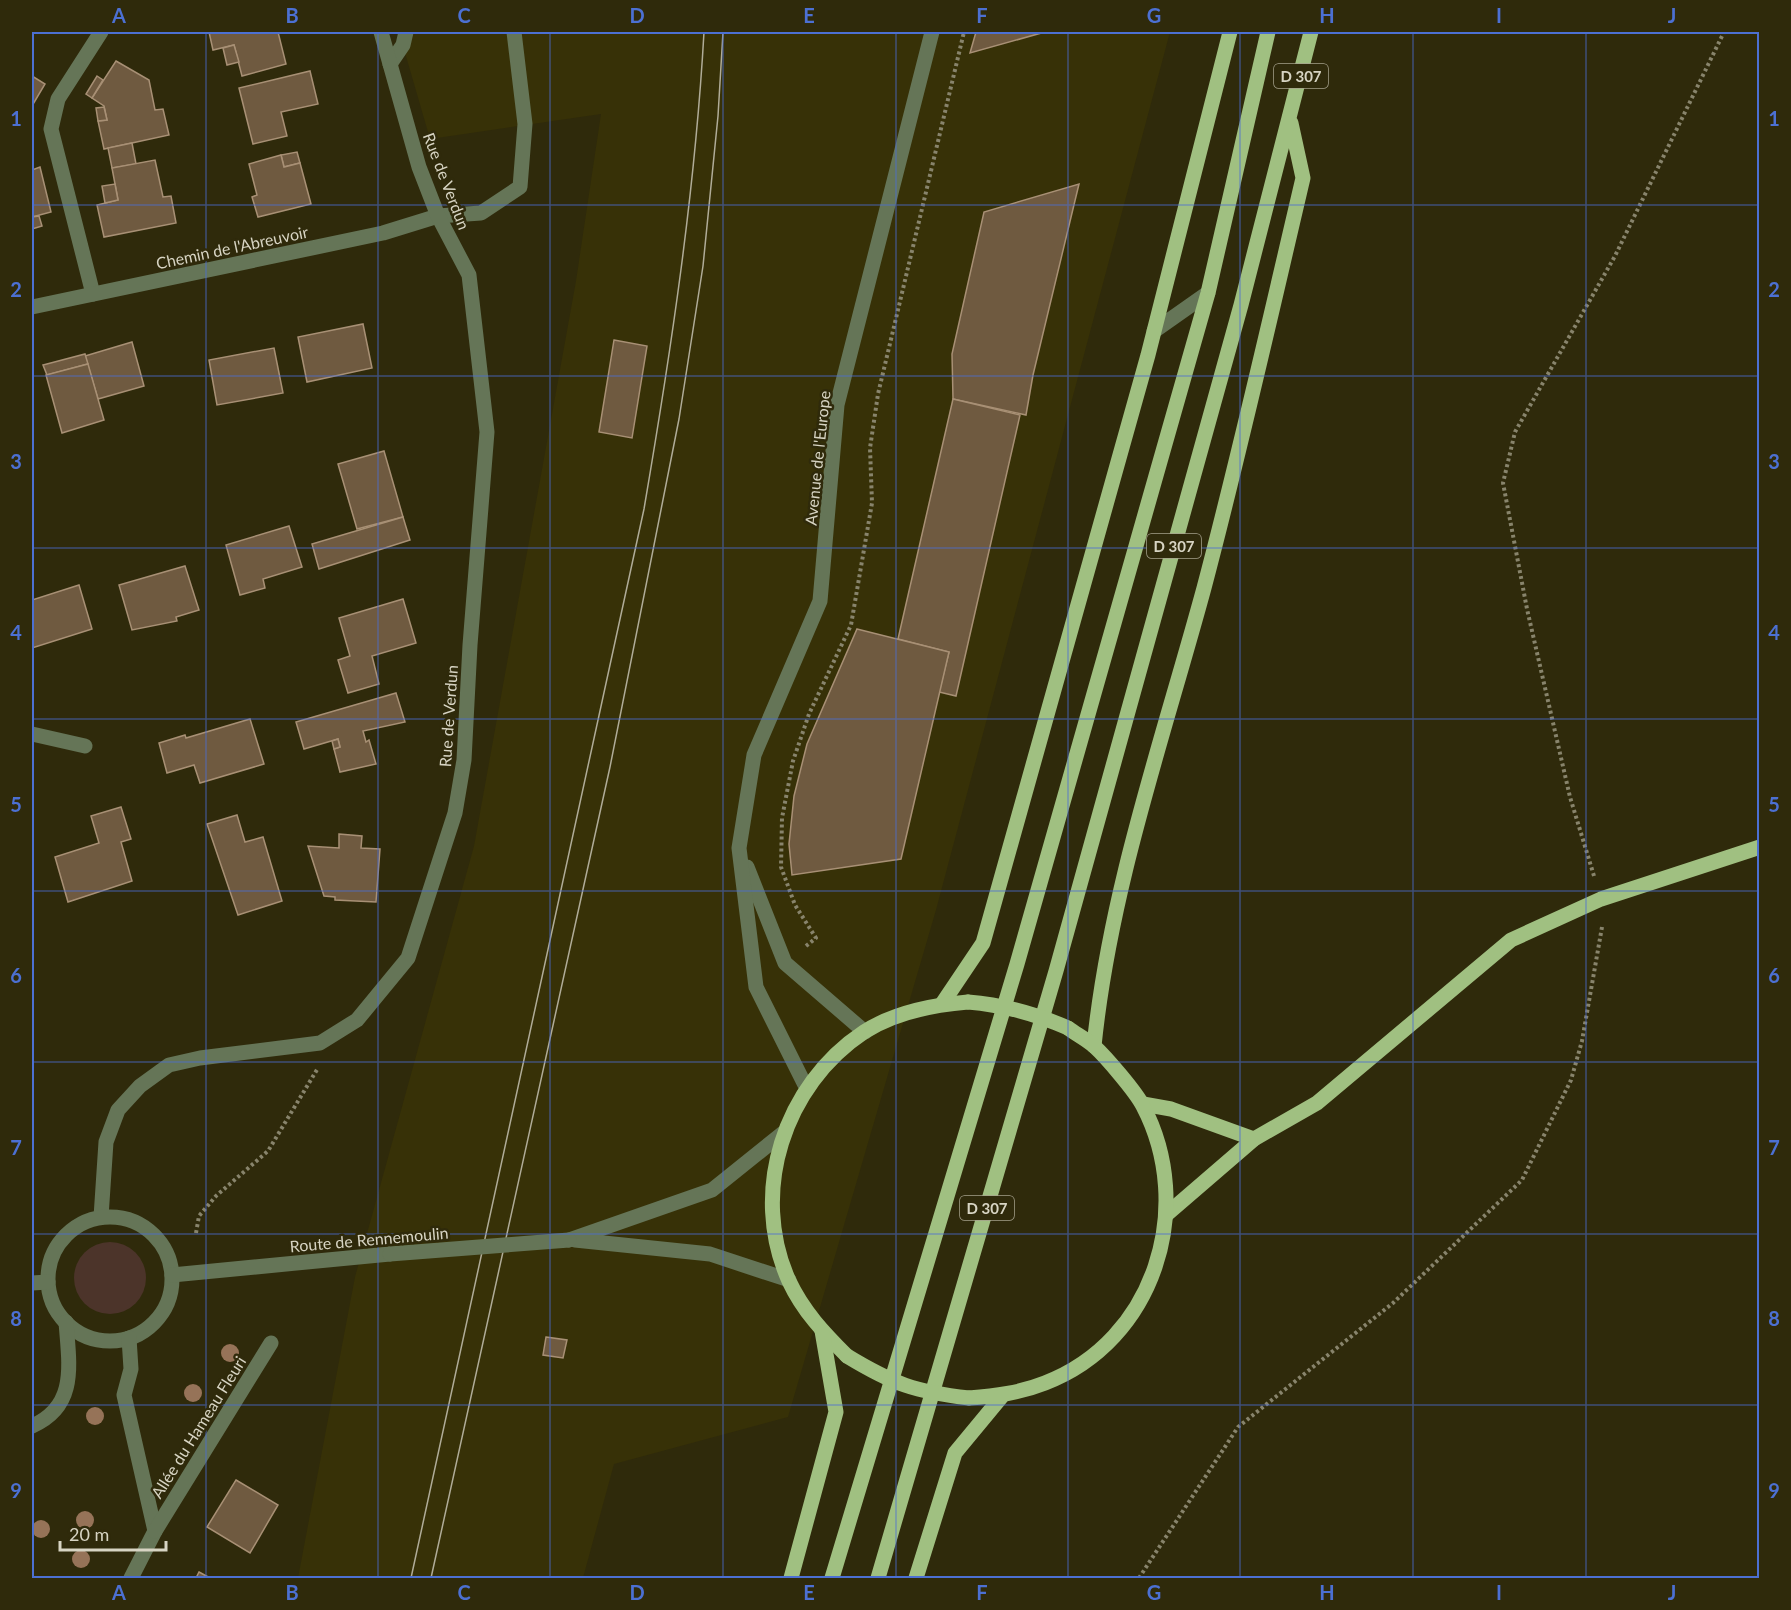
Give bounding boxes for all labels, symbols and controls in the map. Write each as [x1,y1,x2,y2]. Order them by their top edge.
text: A [111,3,126,27]
text: B [285,3,299,27]
text: C [457,3,471,27]
text: D [629,3,645,27]
text: E [803,3,815,27]
text: F [976,3,988,27]
text: G [1147,3,1161,27]
text: H [1319,3,1335,27]
text: I [1496,3,1502,27]
text: J [1668,3,1676,27]
road number: D 307 [1274,64,1328,88]
text: 1 [10,106,22,130]
text: 1 [1768,106,1780,130]
street label: Rue de Verdun [420,130,474,232]
street label: Chemin de l'Abreuvoir [154,222,310,272]
text: 2 [10,277,22,301]
text: 2 [1768,277,1780,301]
street label: Avenue de l'Europe [800,390,834,526]
text: 3 [10,449,22,473]
text: 3 [1768,449,1780,473]
road number: D 307 [1147,534,1201,558]
text: 4 [10,620,22,644]
text: 4 [1768,620,1780,644]
street label: Rue de Verdun [435,664,461,768]
text: 5 [10,792,22,816]
text: 5 [1768,792,1780,816]
text: 6 [10,963,22,987]
text: 6 [1768,963,1780,987]
text: 7 [10,1135,22,1159]
text: 7 [1768,1135,1780,1159]
road number: D 307 [960,1196,1014,1220]
street label: Route de Rennemoulin [289,1223,449,1255]
text: 8 [10,1306,22,1330]
text: 8 [1768,1306,1780,1330]
street label: Allée du Hameau Fleuri [147,1353,249,1501]
text: 9 [10,1478,22,1502]
text: 9 [1768,1478,1780,1502]
scale bar [60,1514,166,1552]
text: 20 m [69,1523,109,1545]
text: A [111,1580,126,1604]
text: B [285,1580,299,1604]
text: C [457,1580,471,1604]
text: D [629,1580,645,1604]
text: E [803,1580,815,1604]
text: F [976,1580,988,1604]
text: G [1147,1580,1161,1604]
text: H [1319,1580,1335,1604]
text: I [1496,1580,1502,1604]
text: J [1668,1580,1676,1604]

